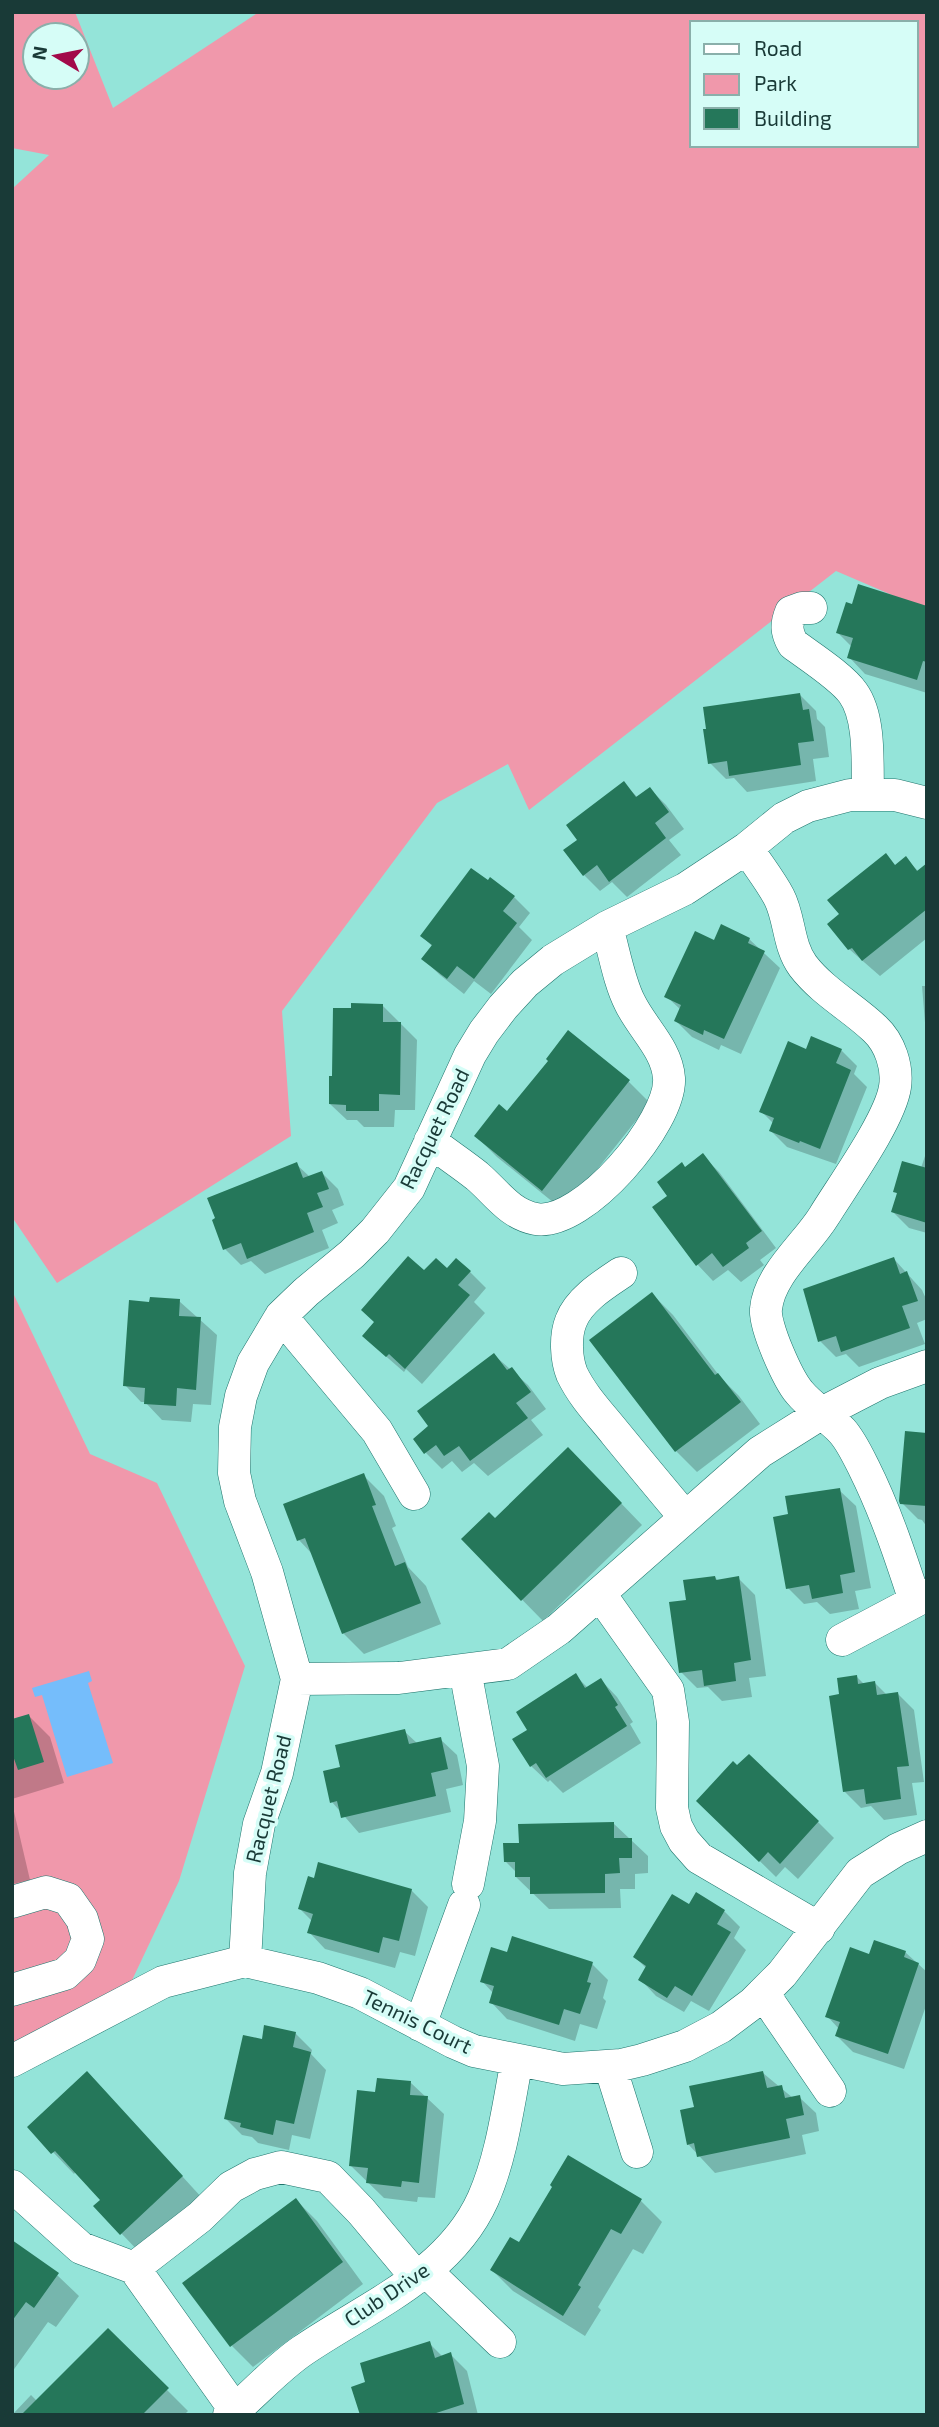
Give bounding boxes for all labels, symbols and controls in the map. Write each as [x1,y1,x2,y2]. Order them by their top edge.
north arrow [21,21,91,91]
legend [690,21,918,147]
text: Road [754,35,802,60]
text: N [26,44,51,62]
text: Park [754,70,797,95]
text: Building [754,105,832,130]
street label: Racquet Road [394,1064,474,1193]
street label: Racquet Road [240,1732,296,1865]
street label: Tennis Court [359,1983,476,2058]
street label: Club Drive [339,2256,433,2331]

